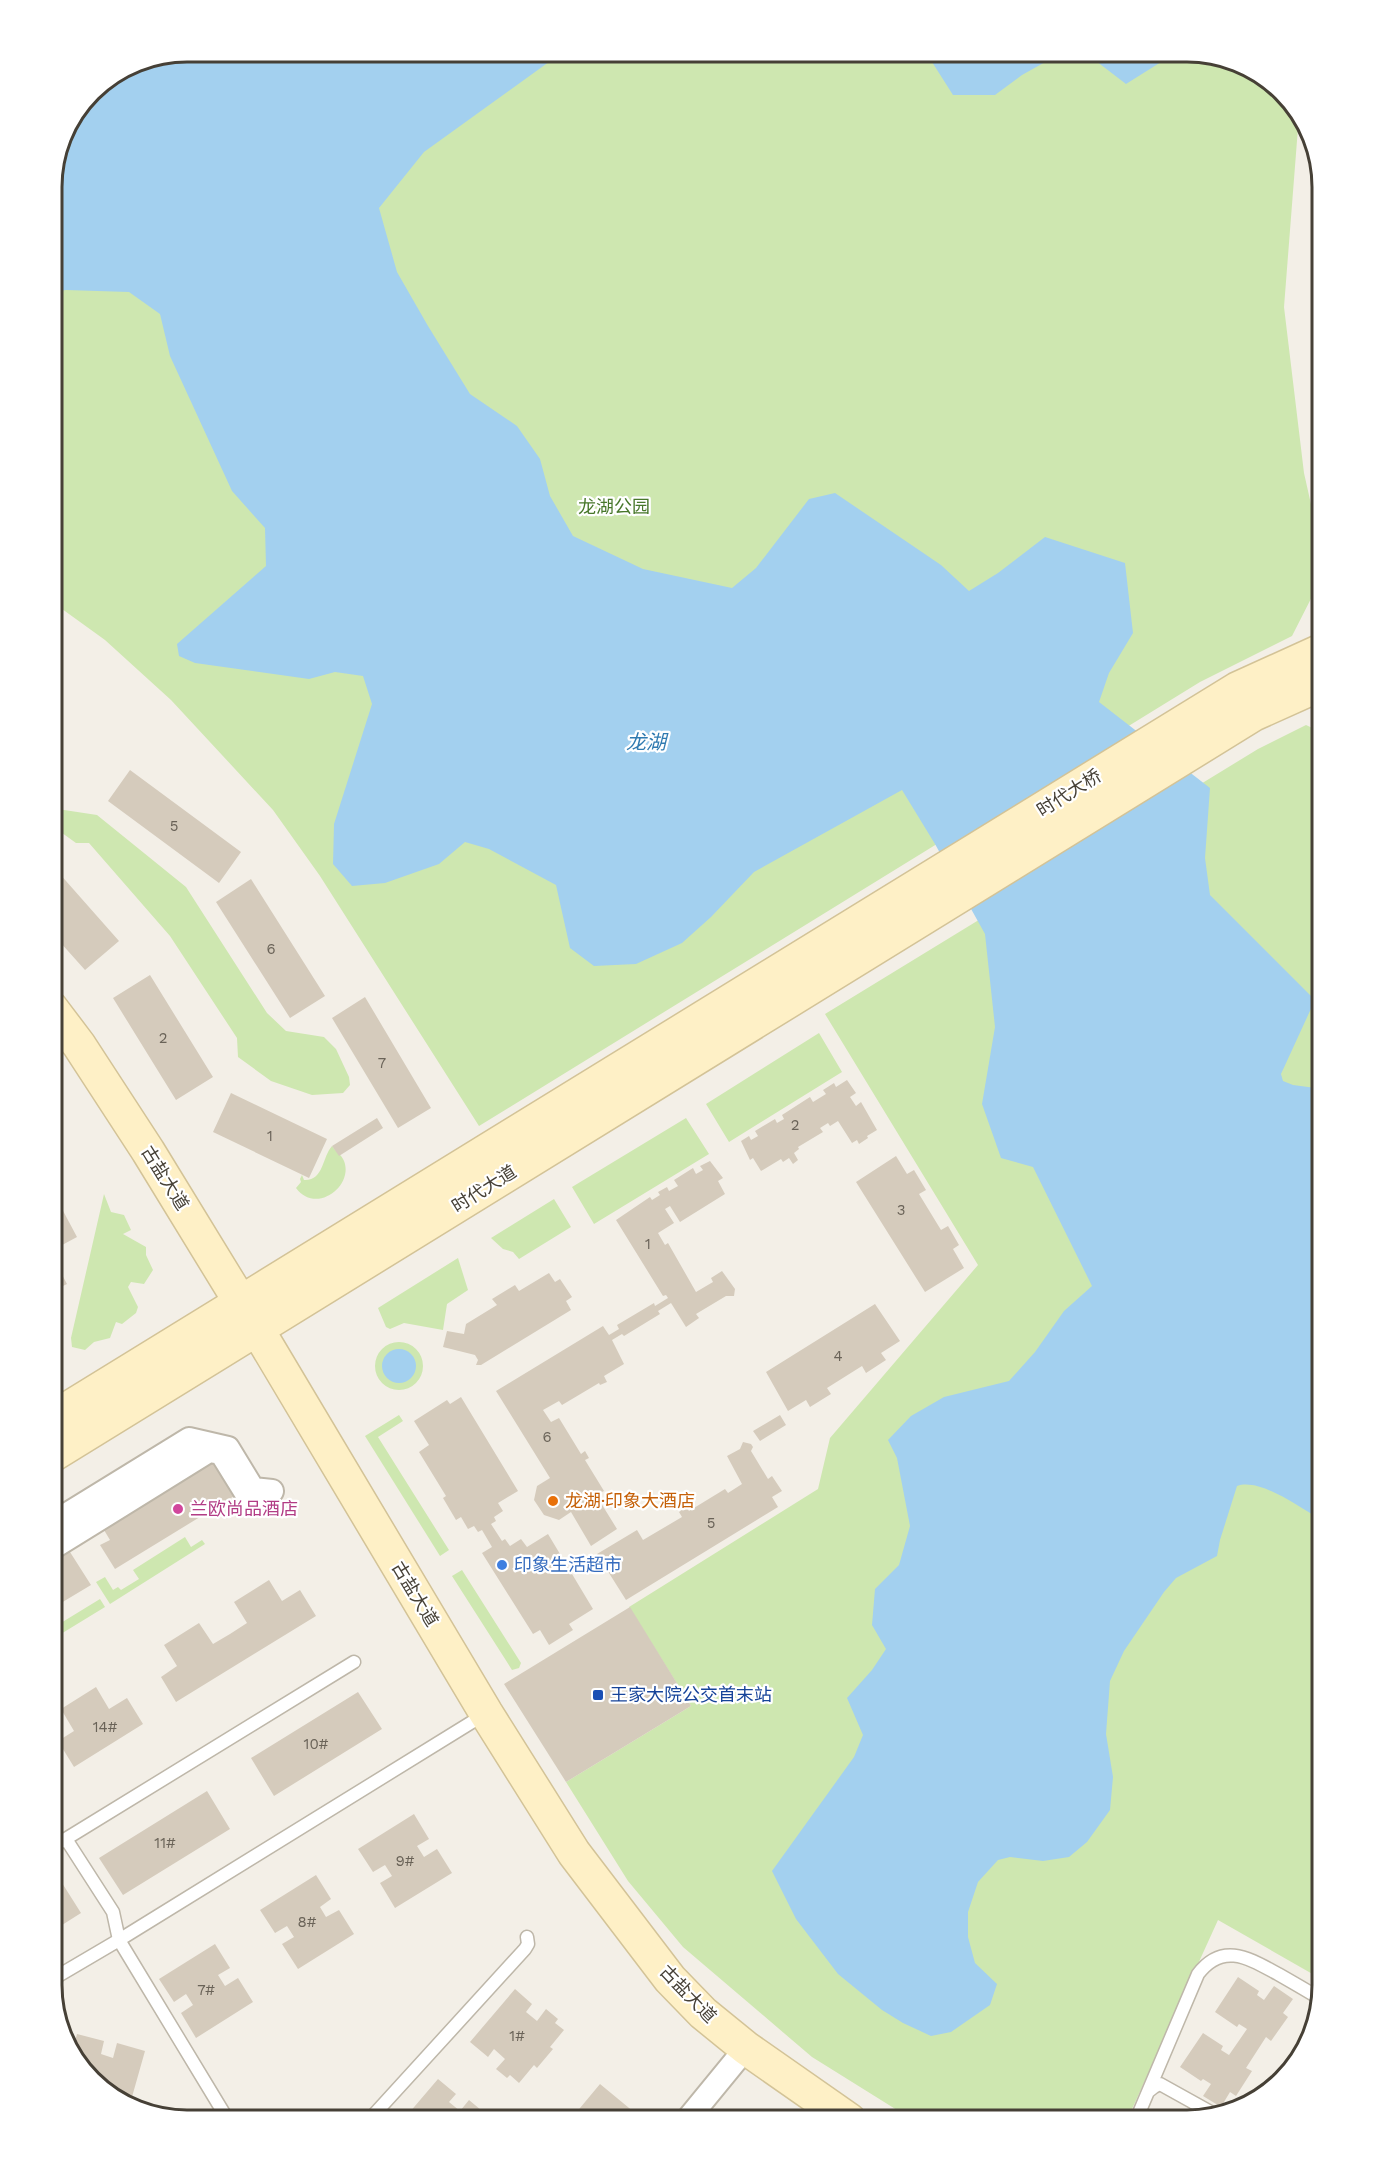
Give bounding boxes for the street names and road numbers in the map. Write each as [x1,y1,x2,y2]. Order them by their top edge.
street label: 时代大桥 [1033,765,1105,821]
street label: 古盐大道 [137,1142,193,1214]
street label: 时代大道 [448,1161,520,1217]
street label: 古盐大道 [388,1557,443,1630]
street label: 古盐大道 [656,1960,721,2027]

